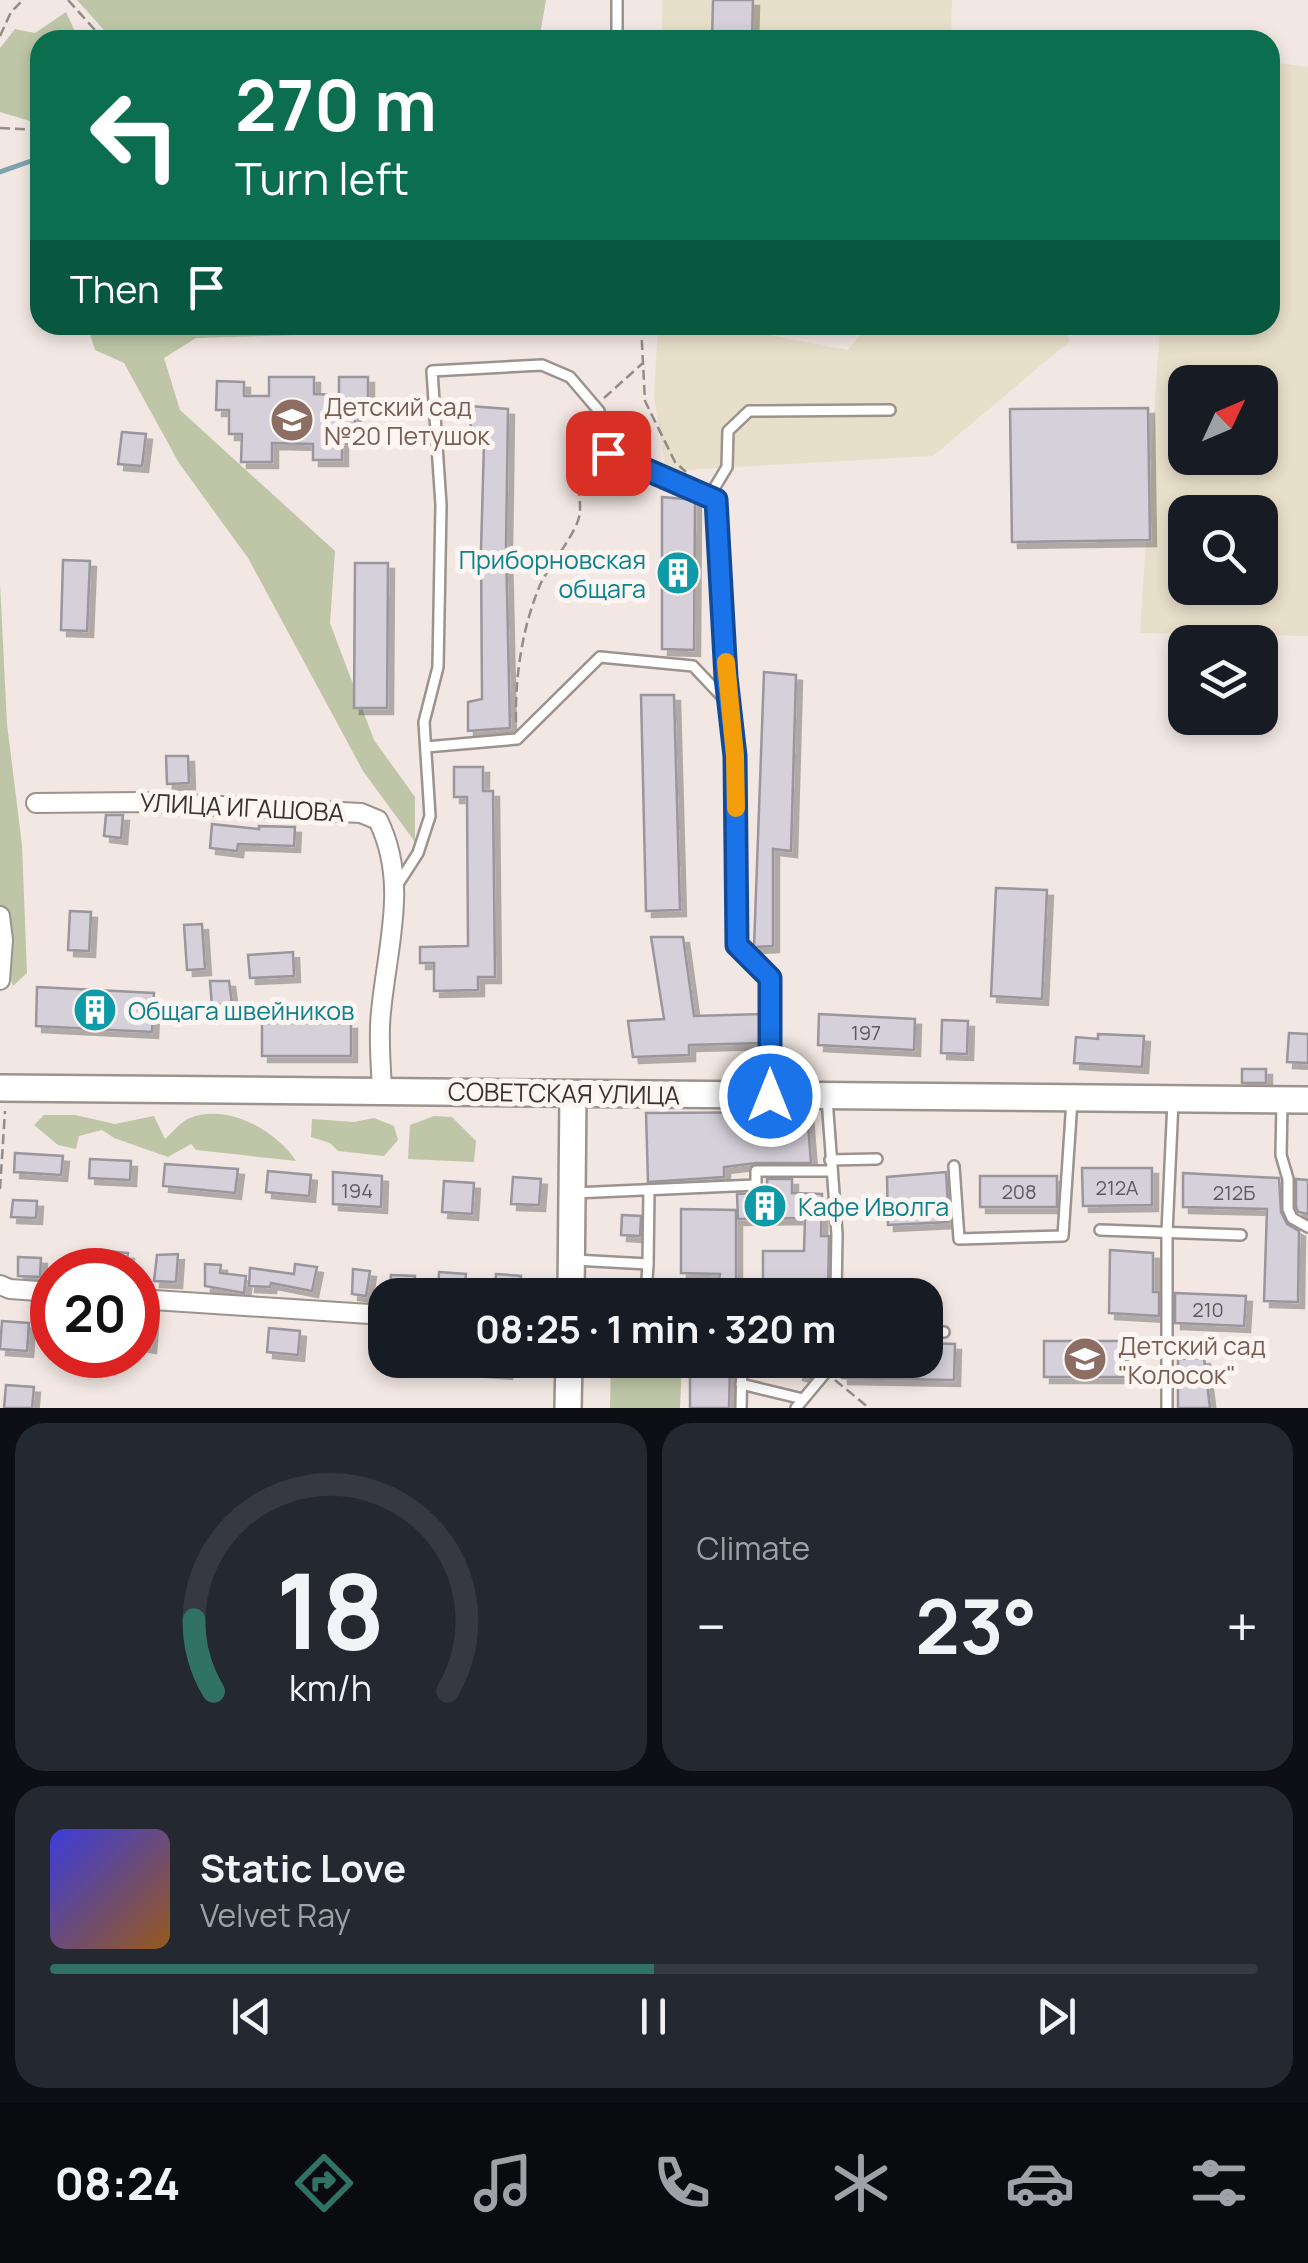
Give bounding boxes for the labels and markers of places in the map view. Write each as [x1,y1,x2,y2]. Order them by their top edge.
place label: Детский сад №20 Петушок [324,389,490,453]
school or university icon: Детский сад №20 Петушок [269,397,315,443]
pin [566,411,651,496]
place label: Приборновская общага [459,542,646,606]
building icon: Приборновская общага [655,550,701,596]
building icon: Общага швейников [72,987,118,1033]
place label: Общага швейников [128,993,354,1028]
building icon: Кафе Иволга [742,1183,788,1229]
place label: Кафе Иволга [798,1189,949,1224]
place label: Детский сад "Колосок" [1118,1328,1266,1392]
school or university icon: Детский сад "Колосок" [1062,1336,1108,1382]

